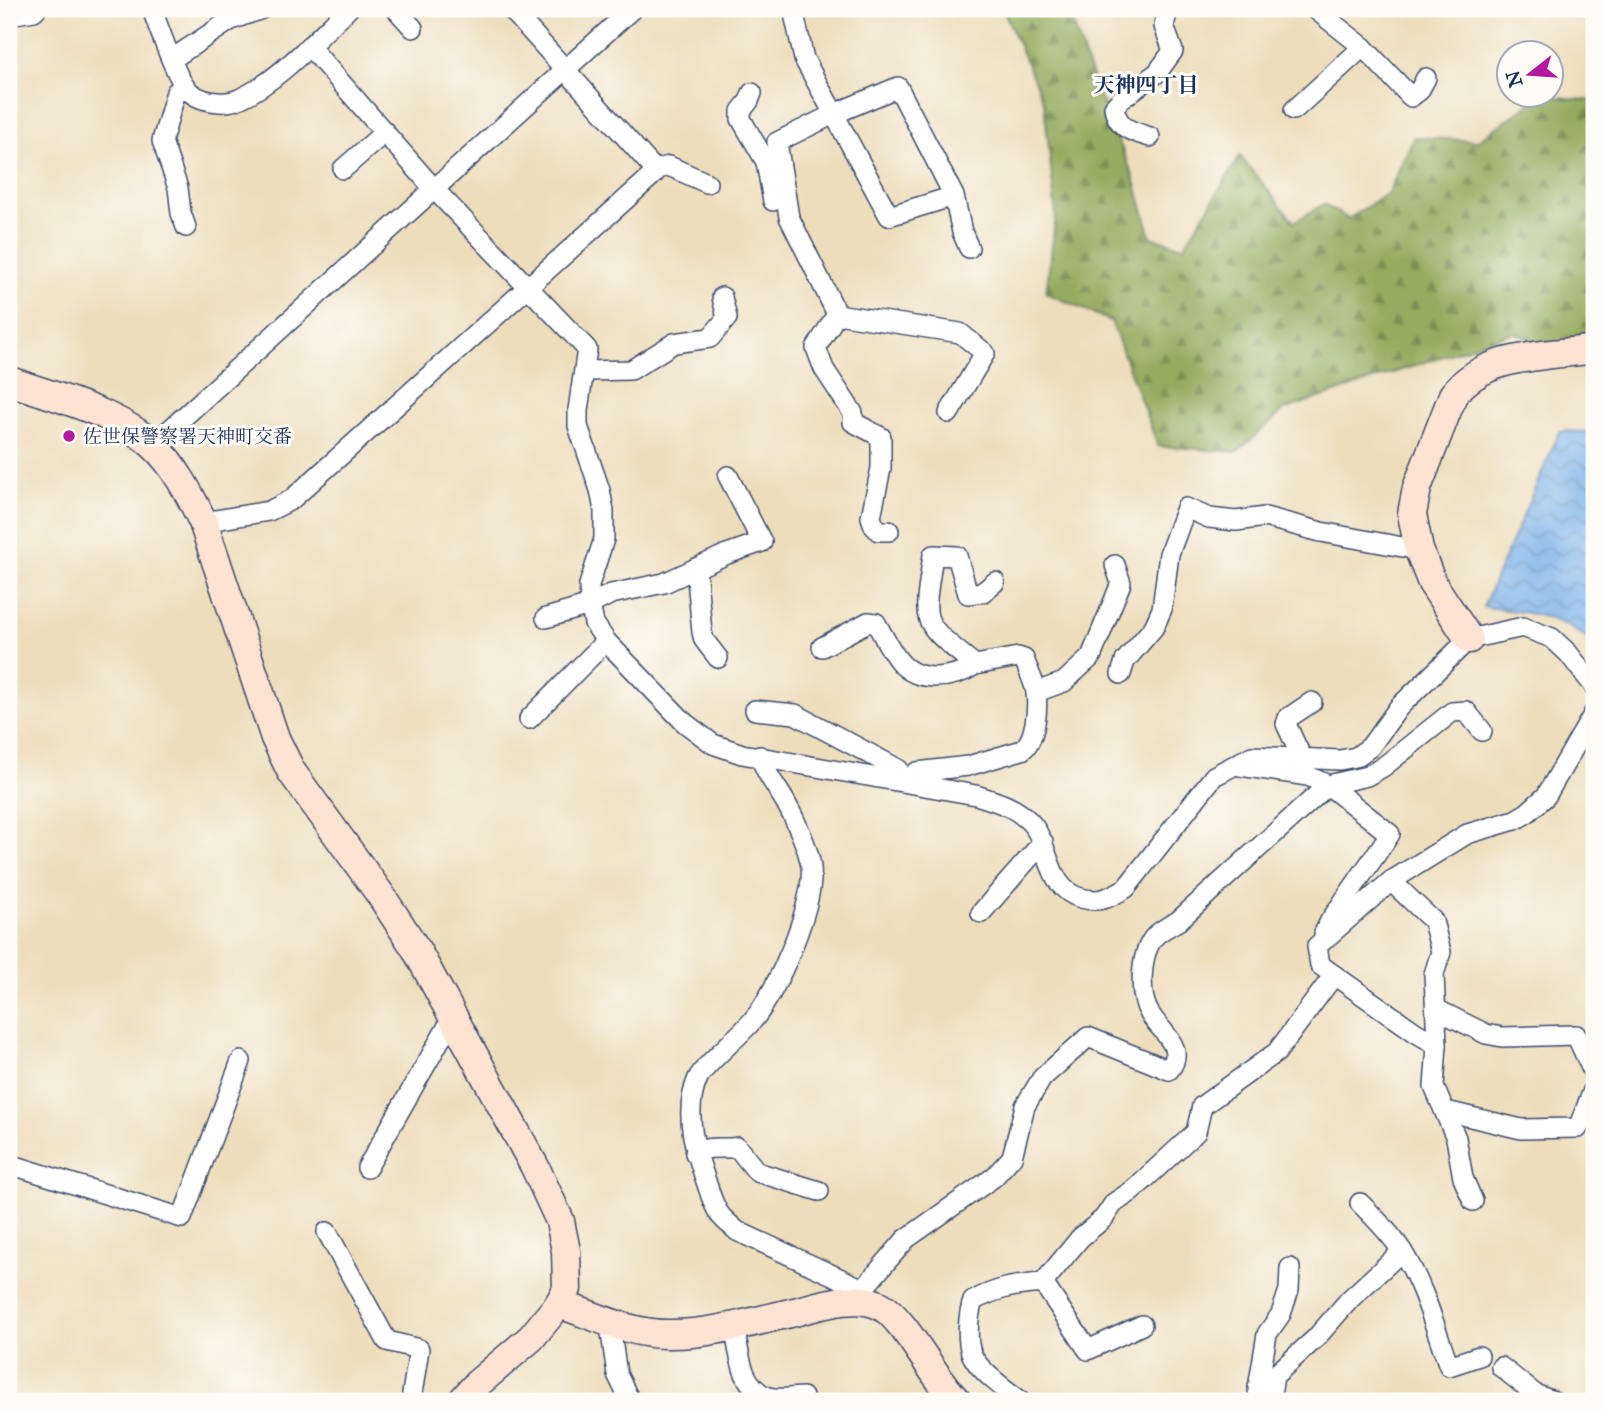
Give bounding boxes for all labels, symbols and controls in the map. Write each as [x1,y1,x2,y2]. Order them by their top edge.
north arrow [1494,38,1564,108]
text: N [1501,68,1528,90]
district label: 天神四丁目 [1094,72,1199,98]
place label: 佐世保警察署天神町交番 [83,425,292,448]
marker: 佐世保警察署天神町交番 [61,428,77,444]

